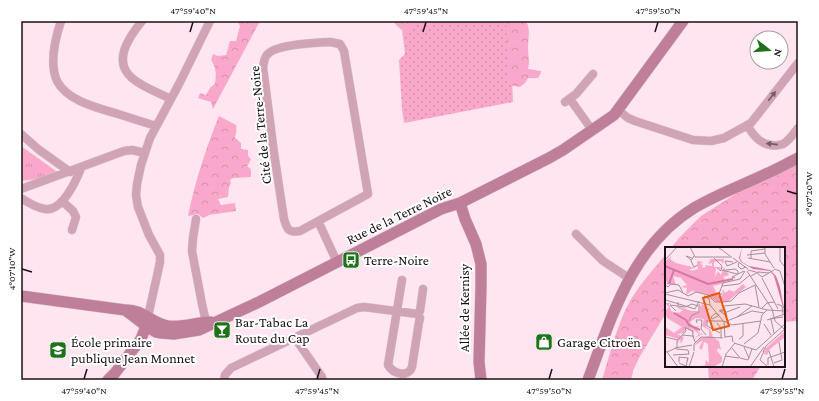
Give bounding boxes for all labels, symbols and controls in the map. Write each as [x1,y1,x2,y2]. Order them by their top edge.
text: 47°59'40"N [170,5,216,16]
text: 47°59'45"N [404,5,449,16]
text: 47°59'50"N [635,5,681,16]
north arrow [749,30,789,70]
text: N [772,48,785,59]
street label: Cité de la Terre-Noire [246,65,274,185]
one-way arrow [768,91,777,102]
one-way arrow [766,141,778,147]
text: 4°07'20"W [803,171,814,216]
street label: Rue de la Terre Noire [344,183,454,247]
text: 4°07'10"W [6,247,17,290]
inset map [665,247,785,367]
bus stop icon: Terre-Noire [341,250,361,270]
place label: Terre-Noire [364,252,429,268]
street label: Allée de Kernisy [456,263,472,352]
place label: Bar-Tabac La Route du Cap [235,314,310,346]
bar icon: Bar-Tabac La Route du Cap [212,320,232,340]
shop icon: Garage Citroën [534,332,554,352]
place label: École primaire publique Jean Monnet [71,334,195,366]
place label: Garage Citroën [557,334,641,350]
school or university icon: École primaire publique Jean Monnet [48,340,68,360]
text: 47°59'40"N [61,385,107,396]
text: 47°59'45"N [295,385,340,396]
text: 47°59'50"N [526,385,572,396]
text: 47°59'55"N [760,385,805,396]

